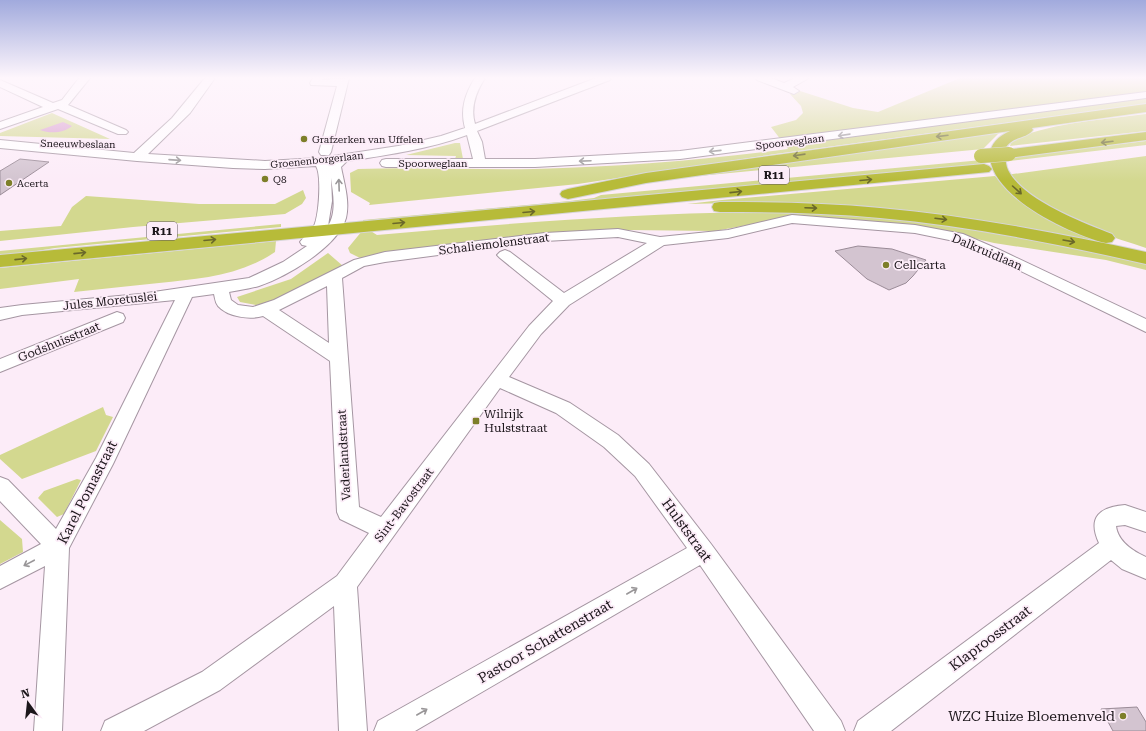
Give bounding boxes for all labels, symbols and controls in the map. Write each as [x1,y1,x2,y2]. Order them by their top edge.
one-way arrow [838,131,851,139]
street label: Spoorweglaan [755,132,825,152]
one-way arrow [936,132,949,140]
marker: Grafzerken van Uffelen [299,134,309,144]
place label: Grafzerken van Uffelen [312,134,424,145]
street label: Sneeuwbeslaan [40,138,116,150]
one-way arrow [1101,138,1114,145]
one-way arrow [709,147,722,155]
street label: Groenenborgerlaan [270,150,365,170]
one-way arrow [793,151,806,159]
one-way arrow [168,157,181,164]
one-way arrow [579,157,592,165]
street label: Spoorweglaan [399,158,468,169]
road number: R11 [759,166,789,184]
marker: Q8 [260,174,270,184]
place label: Q8 [273,174,287,185]
one-way arrow [859,176,872,184]
marker: Acerta [4,178,14,188]
place label: Acerta [17,178,49,189]
one-way arrow [335,179,343,192]
one-way arrow [1012,185,1022,195]
one-way arrow [729,189,742,196]
one-way arrow [804,205,817,212]
one-way arrow [522,208,535,215]
one-way arrow [934,215,947,223]
one-way arrow [392,220,405,227]
road number: R11 [147,222,177,240]
street label: Schaliemolenstraat [438,230,551,258]
street label: Dalkruidlaan [950,231,1025,273]
one-way arrow [203,237,216,244]
one-way arrow [1062,237,1075,245]
one-way arrow [73,249,86,256]
one-way arrow [14,255,27,263]
place label: Cellcarta [894,258,946,272]
marker: Cellcarta [881,260,891,270]
street label: Jules Moretuslei [62,289,158,313]
street label: Godshuisstraat [16,319,103,365]
place label: Wilrijk Hulststraat [484,407,548,435]
street label: Vaderlandstraat [335,409,353,501]
marker: Wilrijk Hulststraat [471,416,481,426]
street label: Karel Pomastraat [54,438,120,546]
street label: Sint-Bavostraat [372,465,437,545]
street label: Hulststraat [659,495,715,565]
one-way arrow [23,559,35,567]
one-way arrow [626,587,638,595]
street label: Pastoor Schattenstraat [475,596,615,686]
street label: Klaproosstraat [946,602,1034,674]
north arrow [8,683,48,723]
text: N [20,686,32,701]
one-way arrow [416,707,428,715]
place label: WZC Huize Bloemenveld [948,708,1115,724]
marker: WZC Huize Bloemenveld [1118,711,1128,721]

